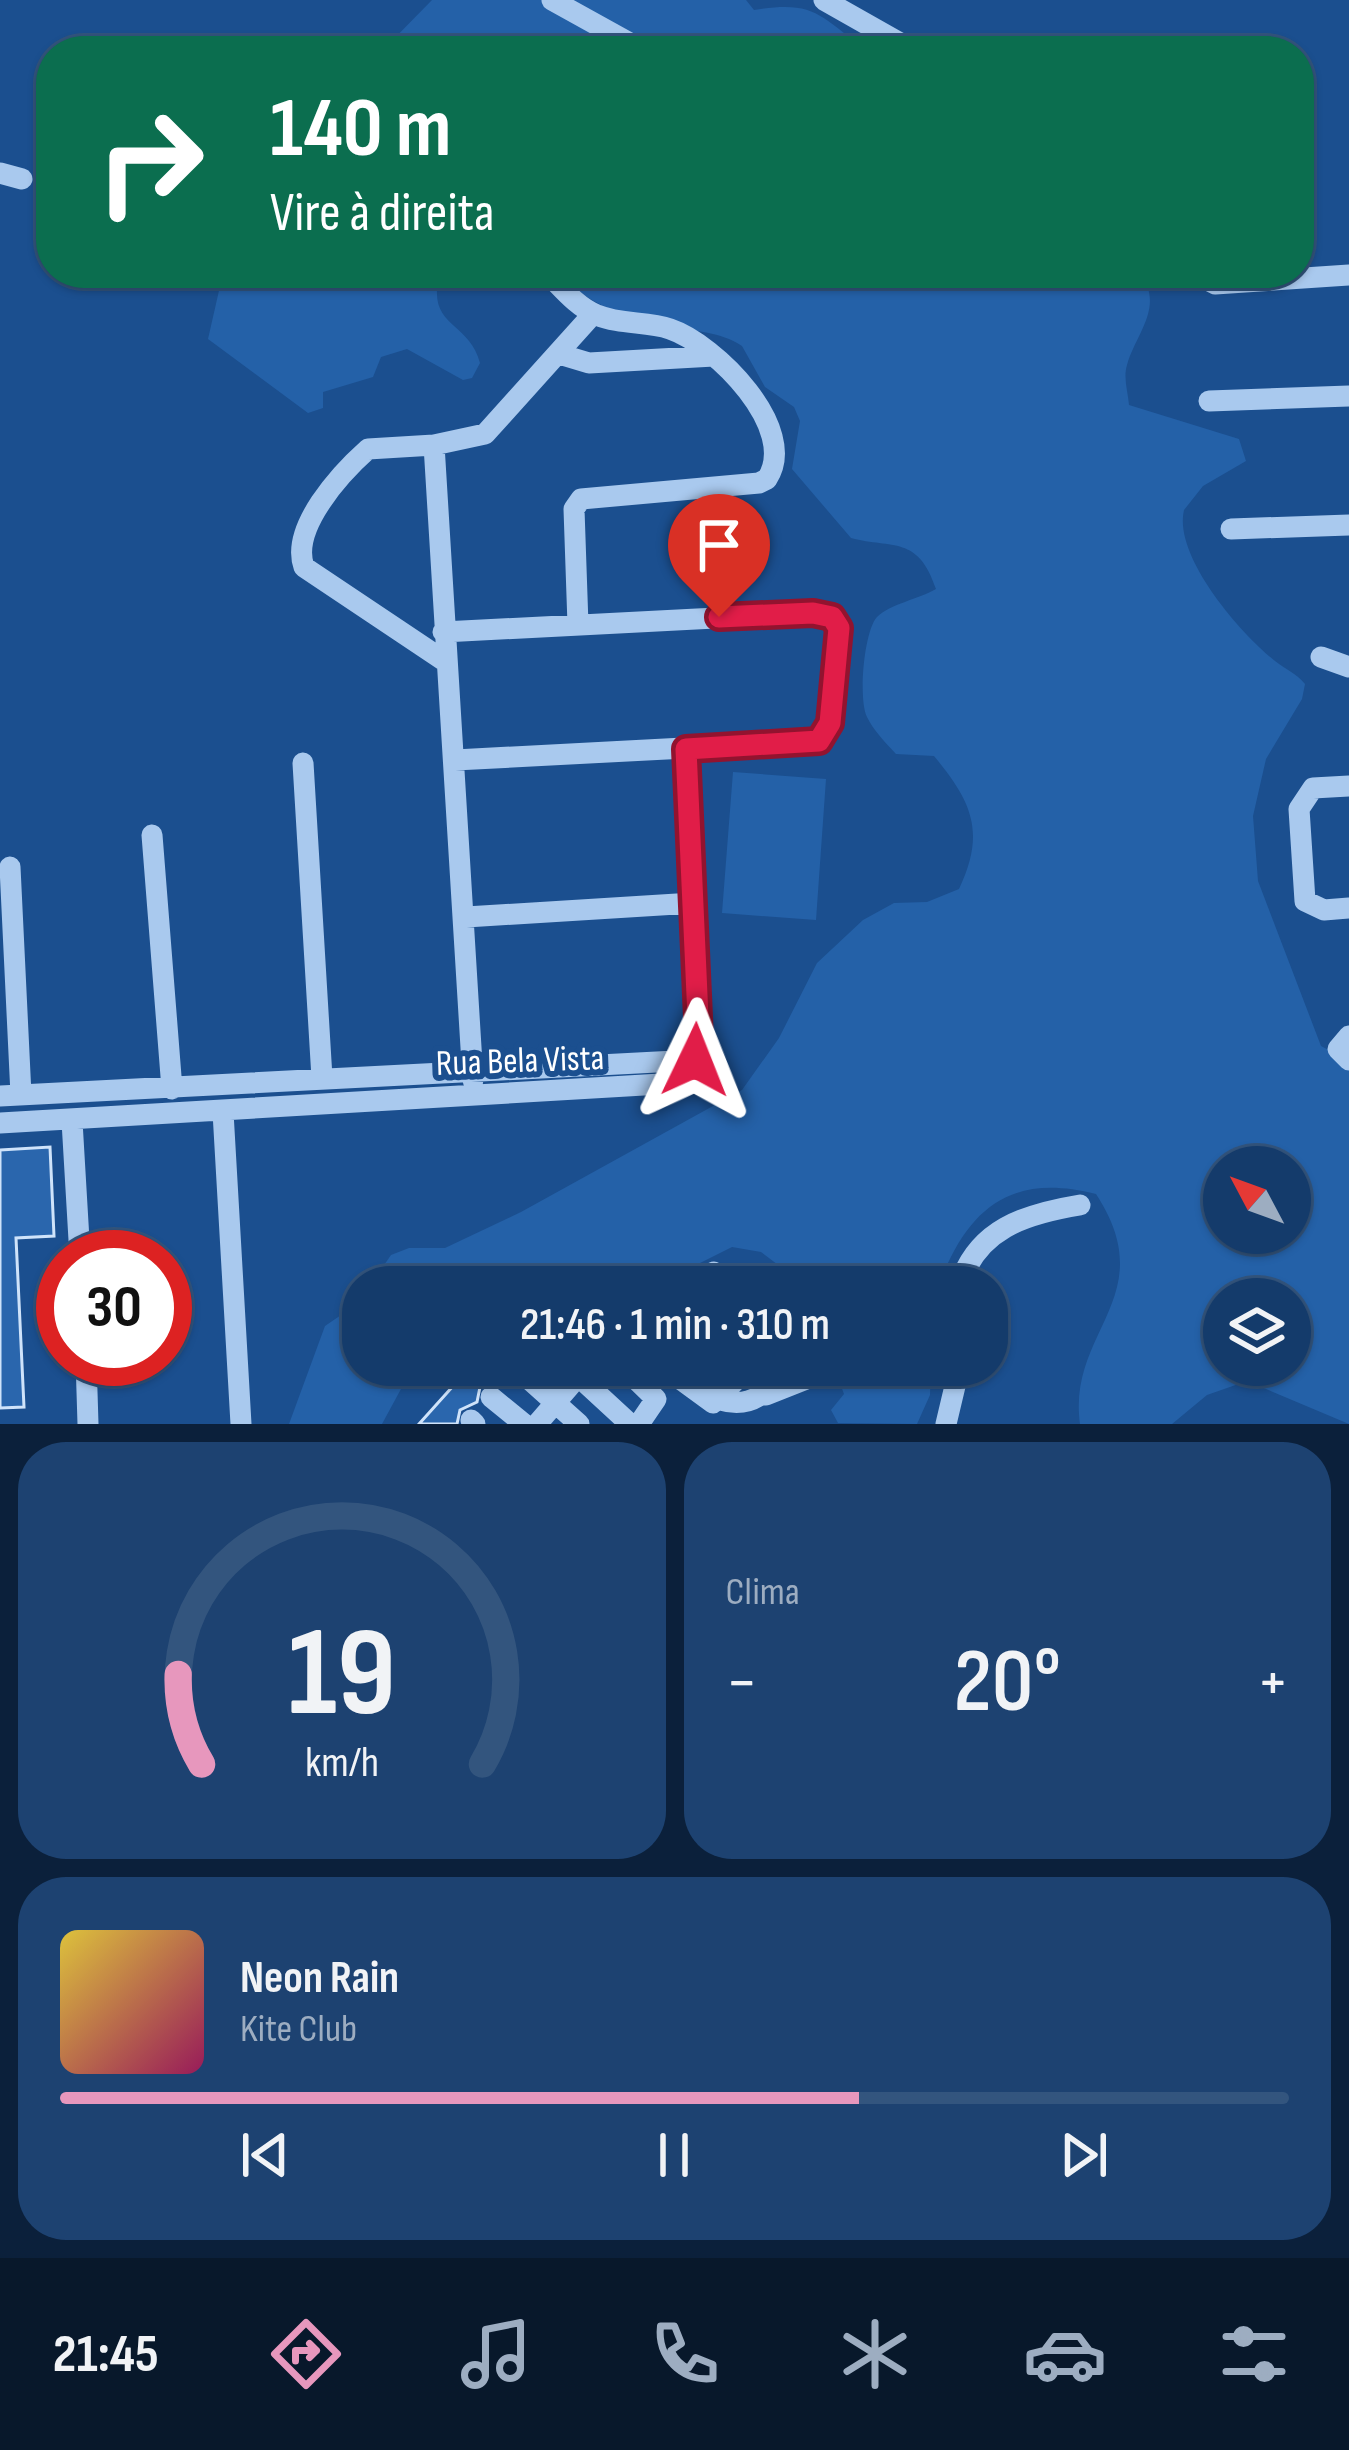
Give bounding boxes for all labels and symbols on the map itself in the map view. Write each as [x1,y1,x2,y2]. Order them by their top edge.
pin [668,494,770,617]
position arrow [632,997,758,1123]
street label: Rua Bela Vista [435,1037,605,1086]
north arrow [1203,1146,1311,1254]
speed limit sign: 30 [36,1230,192,1386]

